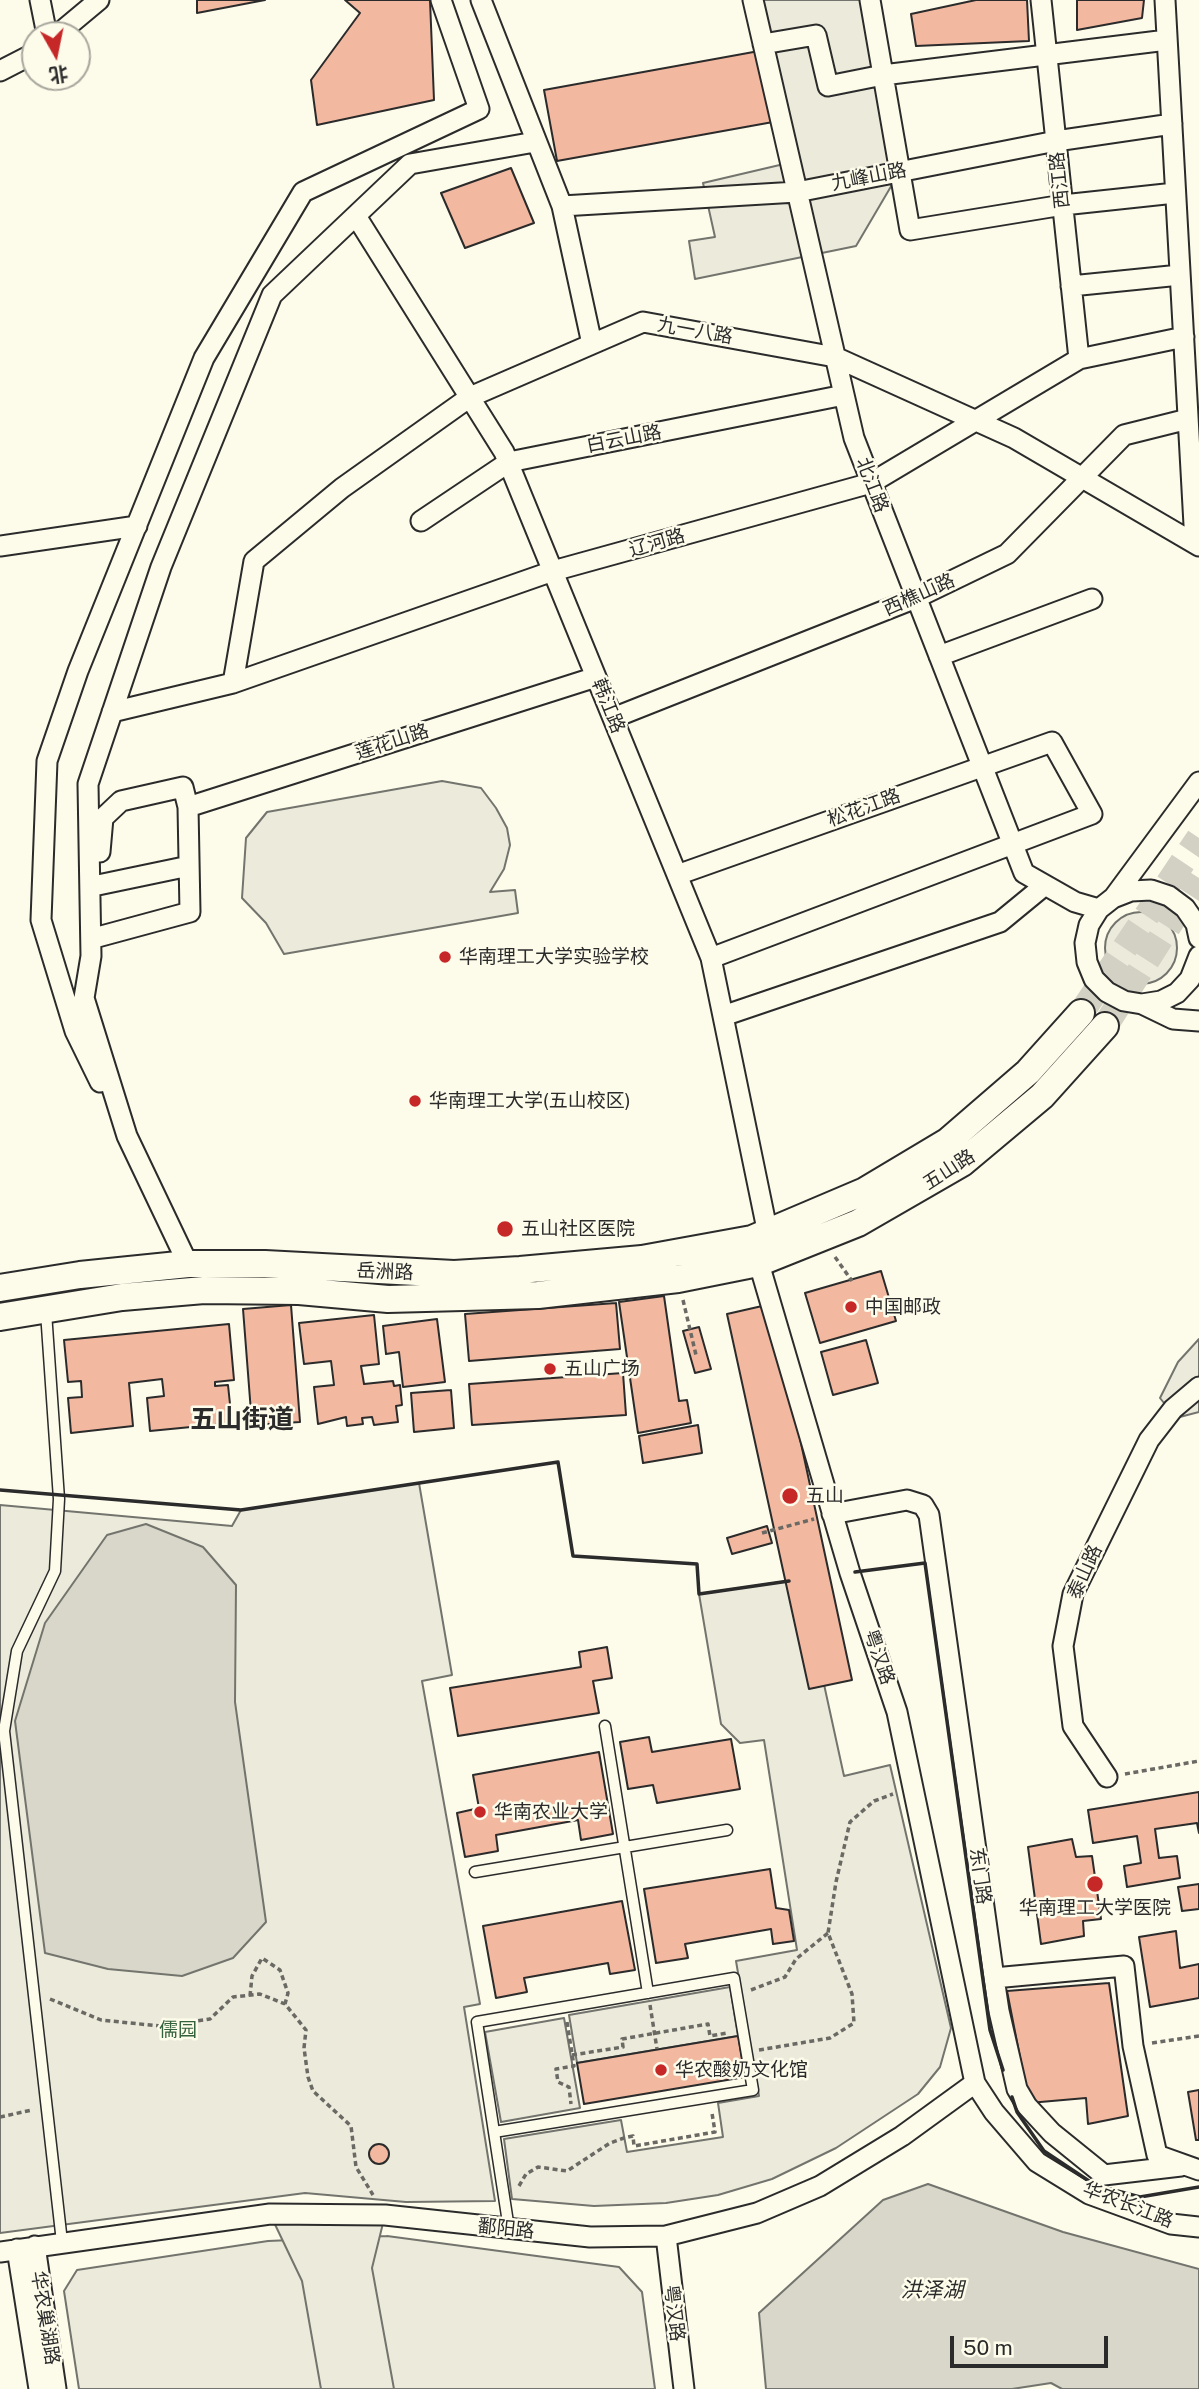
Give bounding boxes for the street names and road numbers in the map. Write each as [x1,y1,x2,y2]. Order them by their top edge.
street label: 西江路 [1046,150,1074,210]
street label: 九峰山路 [830,159,908,195]
street label: 九一八路 [656,313,734,349]
street label: 白云山路 [585,421,663,457]
street label: 北江路 [851,454,893,516]
street label: 辽河路 [626,524,688,562]
street label: 西樵山路 [880,569,958,621]
street label: 韩江路 [587,675,629,737]
street label: 莲花山路 [352,719,432,765]
street label: 松花江路 [824,784,904,832]
street label: 五山路 [919,1145,979,1195]
street label: 岳洲路 [356,1260,414,1284]
street label: 泰山路 [1063,1541,1107,1603]
street label: 粤汉路 [859,1626,899,1688]
street label: 东门路 [965,1846,995,1906]
street label: 华农长江路 [1080,2177,1176,2233]
street label: 鄱阳路 [476,2215,536,2243]
street label: 华农巢湖路 [26,2269,64,2367]
street label: 粤汉路 [659,2283,689,2343]

